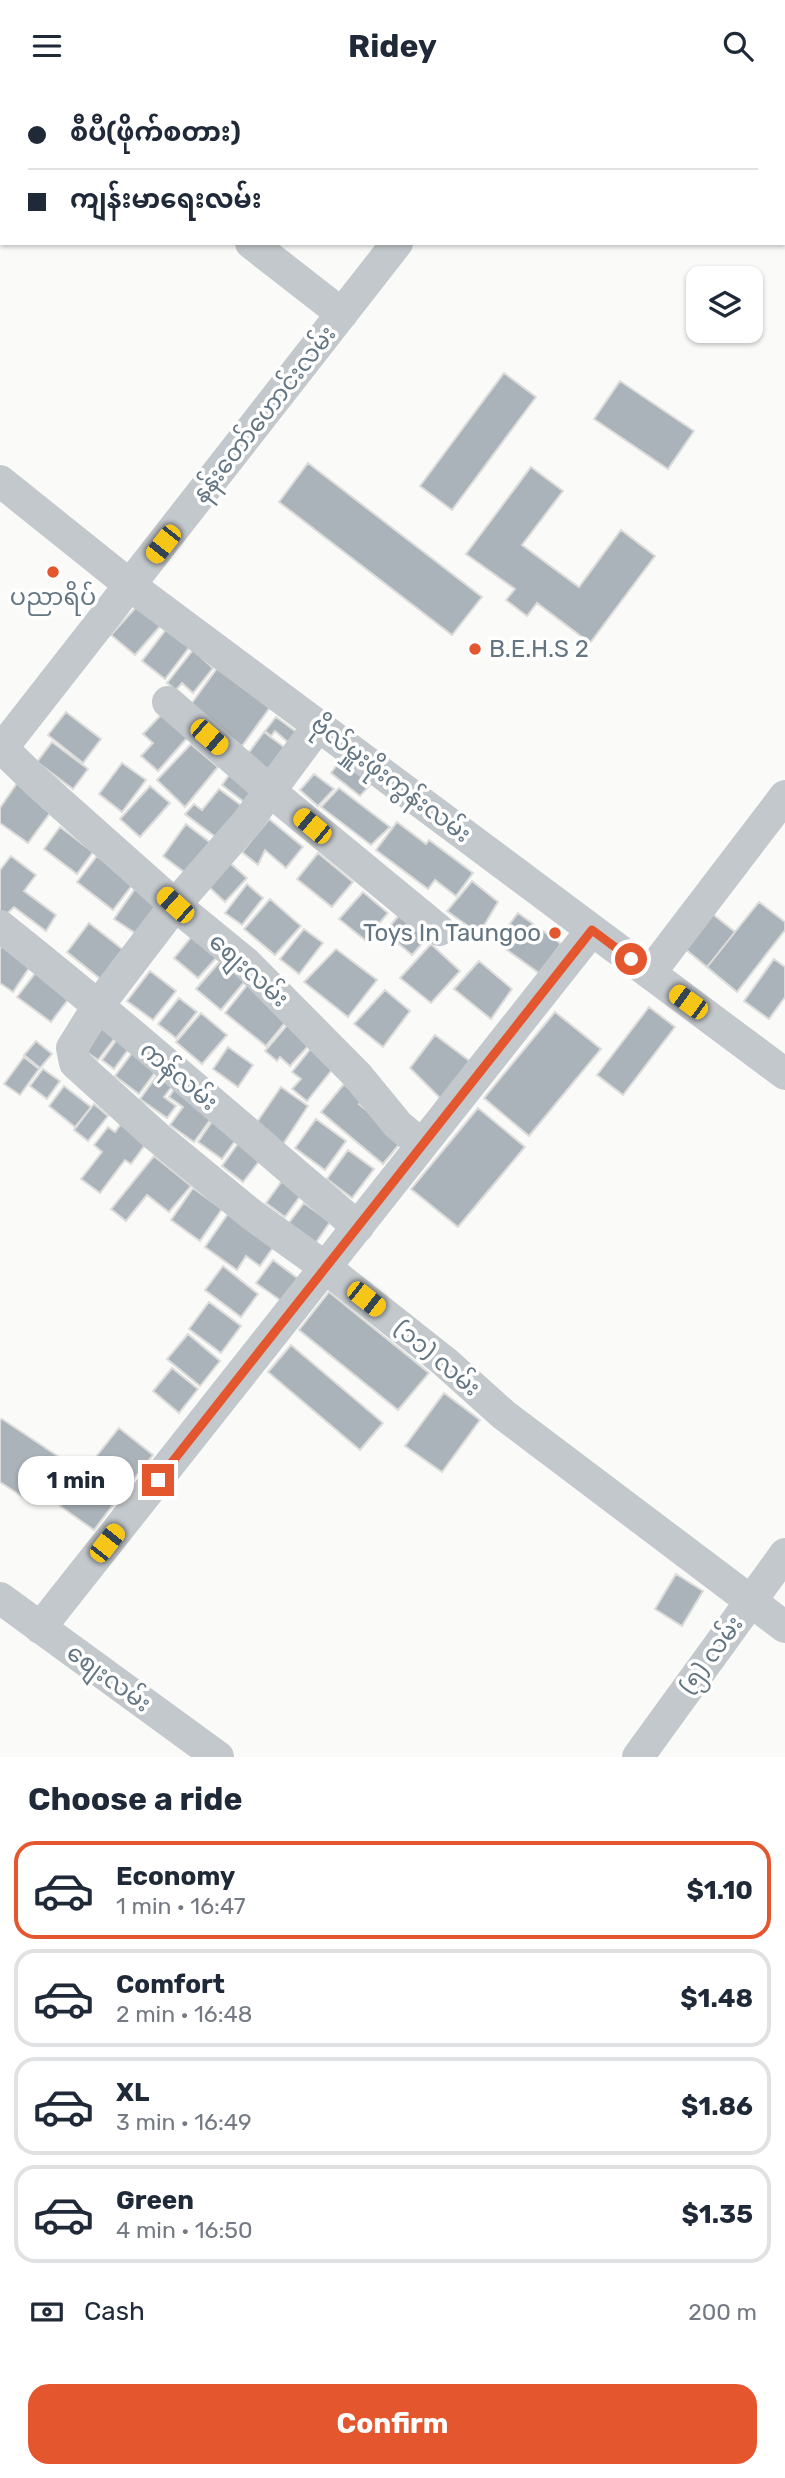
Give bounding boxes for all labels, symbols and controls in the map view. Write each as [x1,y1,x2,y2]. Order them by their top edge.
icon: menu [28,27,66,65]
text: Ridey [348,27,437,65]
icon: search [719,27,757,65]
text: စီပီ(ဖိုက်စတား) [70,117,241,148]
text: ကျန်းမာရေးလမ်း [70,184,262,215]
map controls [686,266,763,343]
button: layers [686,266,763,343]
street label: နန်းတော်ဟောင်းလမ်း [185,319,346,511]
car [142,521,185,567]
marker: ပညာရိပ် [45,564,61,580]
place label: ပညာရိပ် [10,581,96,616]
place label: B.E.H.S 2 [489,635,589,663]
marker: B.E.H.S 2 [467,641,483,657]
street label: ဗိုလ်မှူးဖိုးကွန်းလမ်း [303,708,478,852]
car [187,715,232,759]
car [290,804,335,848]
car [153,883,198,927]
place label: Toys In Taungoo [363,919,541,947]
marker: Toys In Taungoo [547,925,563,941]
street label: စျေးလမ်း [200,926,296,1017]
route start [615,943,647,975]
car [665,981,712,1023]
street label: ကန်လမ်း [131,1034,225,1120]
car [343,1278,390,1320]
street label: (၁၁) လမ်း [388,1312,487,1402]
callout: 1 min [18,1455,134,1505]
route end [142,1464,174,1496]
text: 1 min [47,1466,105,1494]
car [86,1520,129,1566]
street label: (၅) လမ်း [672,1609,753,1703]
street label: စျေးလမ်း [59,1637,158,1722]
text: Choose a ride [28,1780,242,1818]
icon: car [32,1859,95,1922]
text: Economy [116,1861,235,1892]
text: $1.10 [686,1875,753,1906]
text: 1 min · 16:47 [116,1892,246,1920]
icon: car [32,1967,95,2030]
text: Comfort [116,1969,225,2000]
text: $1.48 [680,1983,753,2014]
text: 2 min · 16:48 [116,2000,252,2028]
icon: car [32,2075,95,2138]
text: XL [116,2077,149,2108]
text: $1.86 [681,2091,753,2122]
text: 3 min · 16:49 [116,2108,252,2136]
icon: car [32,2183,95,2246]
text: Green [116,2185,194,2216]
text: $1.35 [681,2199,753,2230]
text: 4 min · 16:50 [116,2216,253,2244]
icon: cash [28,2293,66,2331]
text: Cash [84,2296,145,2327]
text: 200 m [688,2298,757,2326]
button: Confirm [28,2384,757,2464]

